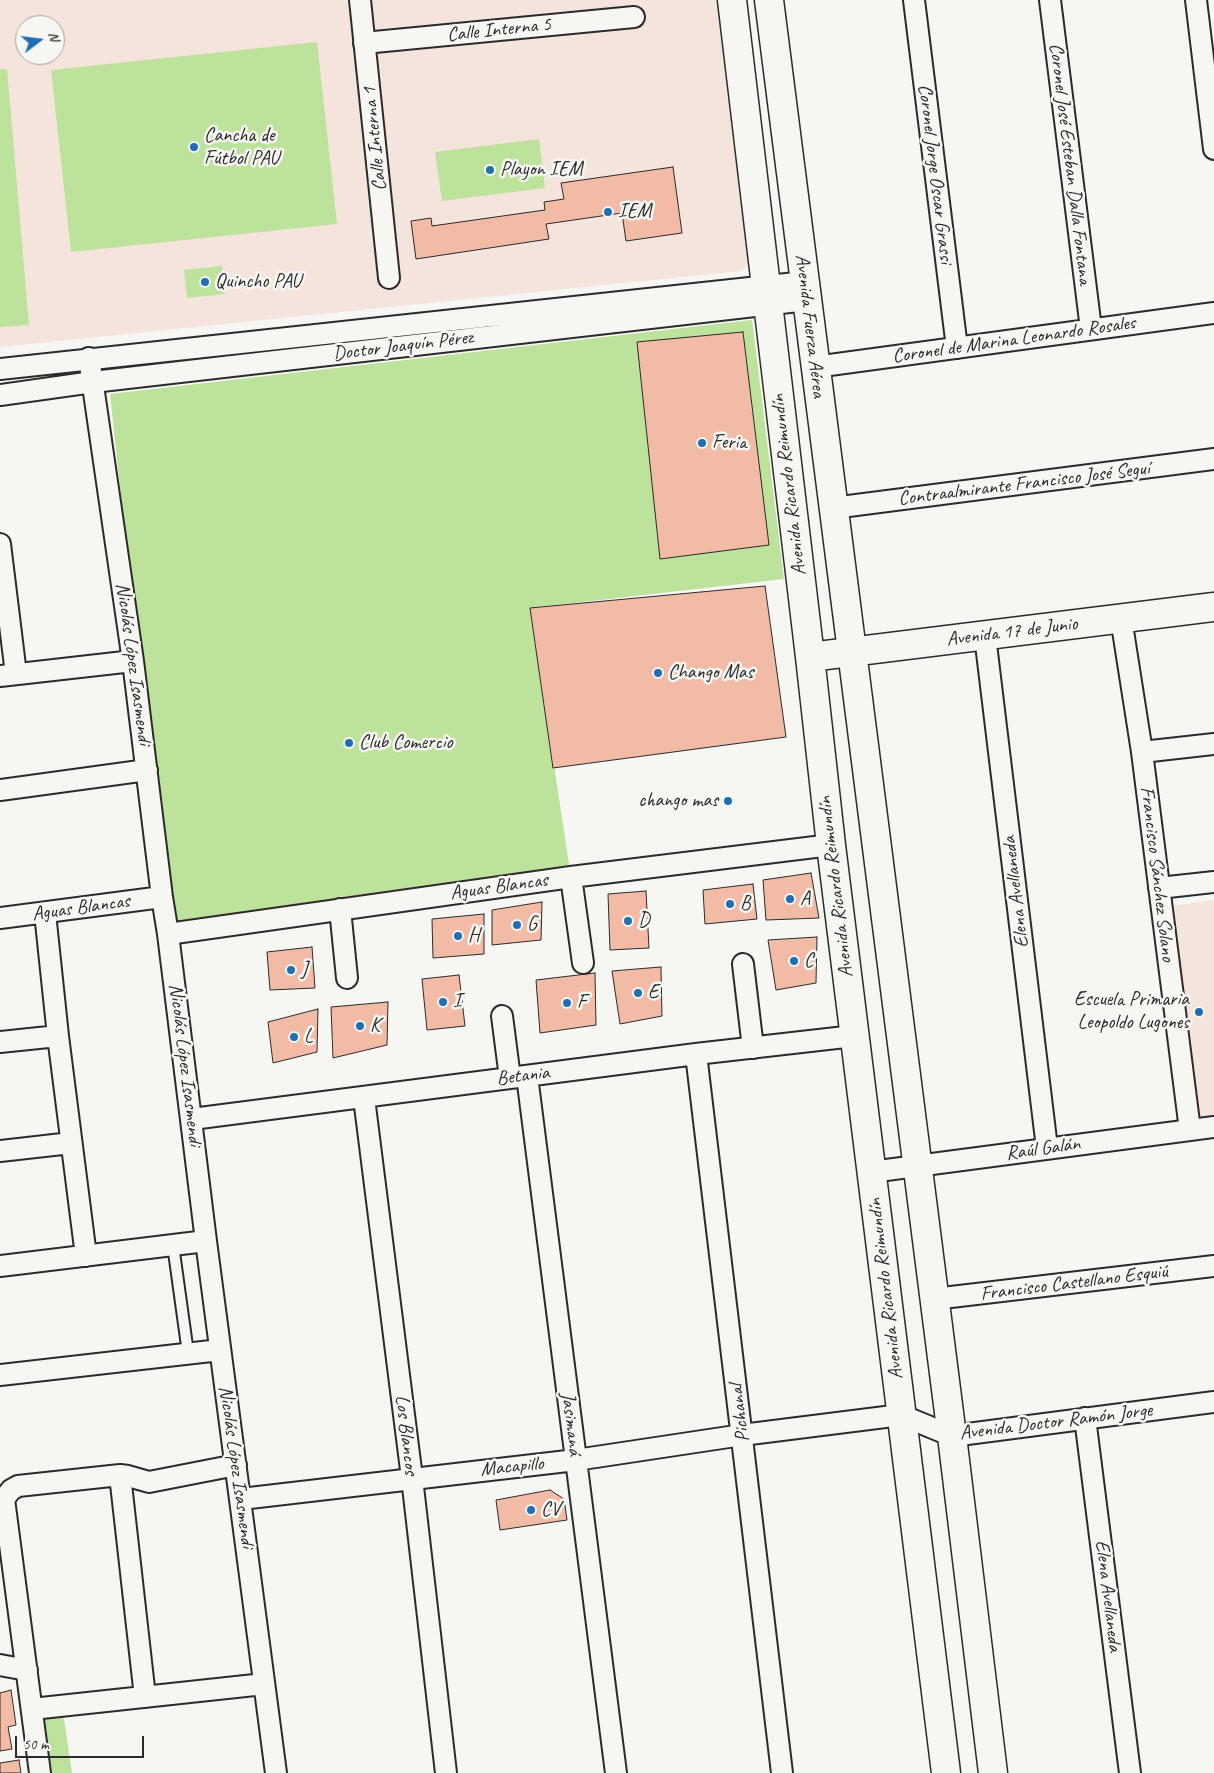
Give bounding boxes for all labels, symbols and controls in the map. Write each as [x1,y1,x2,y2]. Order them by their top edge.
street label: Calle Interna 5 [446,13,552,47]
north arrow [15,15,65,65]
text: N [45,30,63,43]
street label: Coronel José Esteban Dalla Fontana [1043,42,1097,286]
street label: Coronel Jorge Oscar Grassi [912,83,958,265]
street label: Calle Interna 1 [358,86,392,192]
place label: Cancha de Fútbol PAU [204,124,279,171]
marker: Cancha de Fútbol PAU [188,141,200,153]
place label: Playon IEM [500,158,582,182]
marker: Playon IEM [484,164,496,176]
place label: IEM [618,200,651,224]
marker: IEM [602,206,614,218]
street label: Avenida Fuerza Aérea [789,253,831,399]
place label: Quincho PAU [215,270,301,294]
marker: Quincho PAU [199,276,211,288]
street label: Coronel de Marina Leonardo Rosales [891,311,1137,369]
street label: Doctor Joaquín Pérez [332,326,474,366]
street label: Avenida Ricardo Reimundín [766,393,812,577]
place label: Feria [712,431,746,455]
marker: Feria [696,437,708,449]
street label: Contraalmirante Francisco José Seguí [897,457,1151,511]
street label: Nicolás López Isasmendi [110,581,156,747]
street label: Avenida 17 de Junio [945,612,1079,652]
place label: Chango Mas [668,661,753,685]
marker: Chango Mas [652,667,664,679]
place label: Club Comercio [359,731,453,755]
marker: Club Comercio [343,737,355,749]
street label: Francisco Sánchez Solano [1134,785,1180,963]
place label: chango mas [638,789,718,813]
marker: chango mas [722,795,734,807]
street label: Avenida Ricardo Reimundín [813,795,859,979]
street label: Elena Avellaneda [997,835,1035,949]
street label: Aguas Blancas [449,868,549,906]
place label: A [800,887,810,911]
street label: Aguas Blancas [31,889,131,927]
place label: B [740,892,750,916]
marker: A [784,893,796,905]
marker: B [724,898,736,910]
place label: D [638,909,650,933]
place label: G [527,913,537,937]
marker: D [622,915,634,927]
marker: G [511,919,523,931]
place label: H [468,924,479,948]
marker: H [452,930,464,942]
place label: C [804,949,813,973]
marker: C [788,955,800,967]
place label: J [301,958,307,982]
marker: J [285,964,297,976]
place label: E [648,981,659,1005]
street label: Nicolás López Isasmendi [163,982,207,1148]
marker: E [632,987,644,999]
place label: Escuela Primaria Leopoldo Lugones [1074,988,1189,1035]
place label: I [453,990,461,1014]
place label: F [577,991,586,1015]
marker: I [437,996,449,1008]
marker: F [561,997,573,1009]
marker: Escuela Primaria Leopoldo Lugones [1193,1006,1205,1018]
place label: K [370,1014,380,1038]
marker: K [354,1020,366,1032]
place label: L [304,1025,313,1049]
marker: L [288,1031,300,1043]
street label: Betania [495,1061,551,1091]
street label: Raúl Galán [1004,1132,1082,1166]
street label: Avenida Ricardo Reimundín [863,1197,909,1381]
street label: Francisco Castellano Esquiú [979,1260,1169,1306]
street label: Pichanal [725,1383,755,1443]
street label: Nicolás López Isasmendi [213,1384,259,1550]
street label: Jasimaná [555,1391,587,1457]
street label: Los Blancos [389,1394,423,1476]
street label: Avenida Doctor Ramón Jorge [959,1398,1153,1446]
street label: Macapillo [479,1452,545,1482]
place label: CV [541,1498,560,1522]
marker: CV [525,1504,537,1516]
street label: Elena Avellaneda [1089,1539,1127,1653]
scale bar [18,1726,146,1758]
text: 50 m [23,1735,49,1754]

